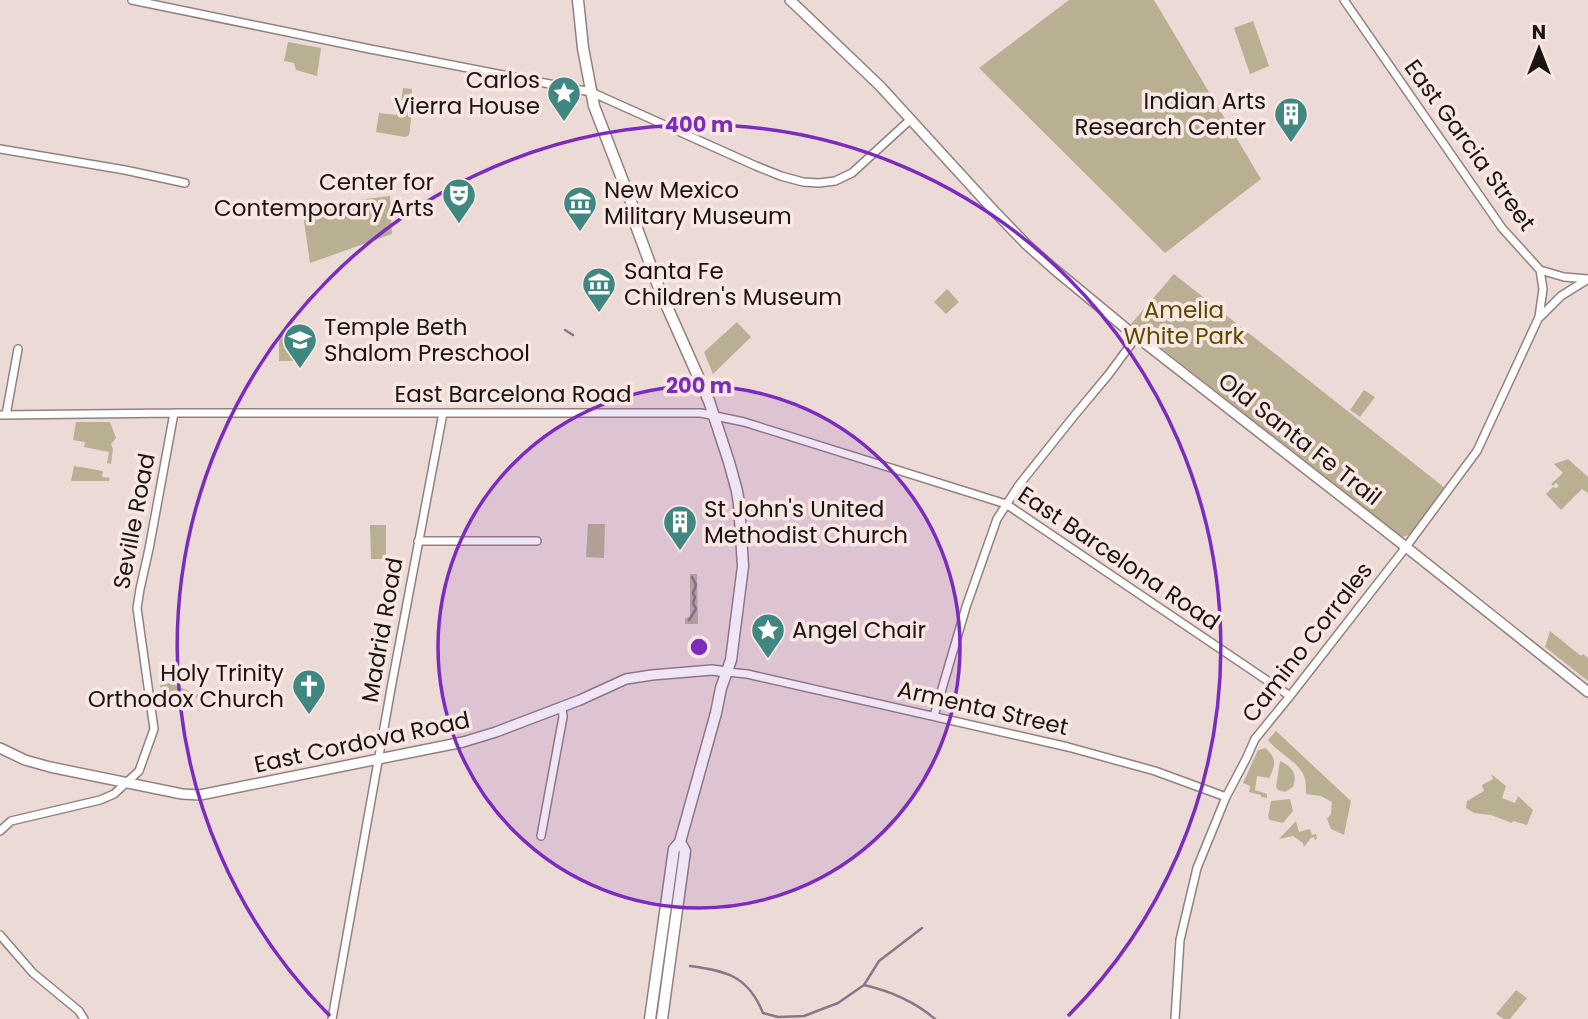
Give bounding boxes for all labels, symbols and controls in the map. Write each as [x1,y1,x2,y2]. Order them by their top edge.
north arrow [1504,14,1574,84]
text: N [1532,19,1546,46]
street label: East Garcia Street [1397,53,1543,237]
place label: Carlos Vierra House [394,64,540,122]
place icon: Carlos Vierra House [545,74,583,123]
place label: Indian Arts Research Center [1075,85,1266,143]
building icon: Indian Arts Research Center [1272,95,1310,144]
text: 400 m [665,110,733,139]
place label: Center for Contemporary Arts [214,166,434,224]
place label: New Mexico Military Museum [604,174,792,232]
theatre icon: Center for Contemporary Arts [440,176,478,225]
museum icon: New Mexico Military Museum [561,184,599,233]
place label: Santa Fe Children's Museum [624,255,842,313]
museum icon: Santa Fe Children's Museum [580,265,618,314]
park label: Amelia White Park [1124,294,1245,352]
place label: Temple Beth Shalom Preschool [324,311,530,369]
school or university icon: Temple Beth Shalom Preschool [281,321,319,370]
street label: Old Santa Fe Trail [1212,365,1388,513]
text: 200 m [666,371,732,400]
street label: East Barcelona Road [395,378,631,410]
street label: Seville Road [105,450,163,592]
street label: East Barcelona Road [1012,478,1226,638]
place label: St John's United Methodist Church [704,493,908,551]
building icon: St John's United Methodist Church [661,503,699,552]
street label: Madrid Road [354,555,410,705]
street label: Camino Corrales [1234,555,1380,729]
place icon: Angel Chair [749,611,787,660]
place label: Angel Chair [792,614,926,646]
centre of rings [687,635,711,659]
place label: Holy Trinity Orthodox Church [88,657,284,715]
church icon: Holy Trinity Orthodox Church [290,667,328,716]
street label: Armenta Street [895,673,1071,743]
street label: East Cordova Road [251,704,473,780]

